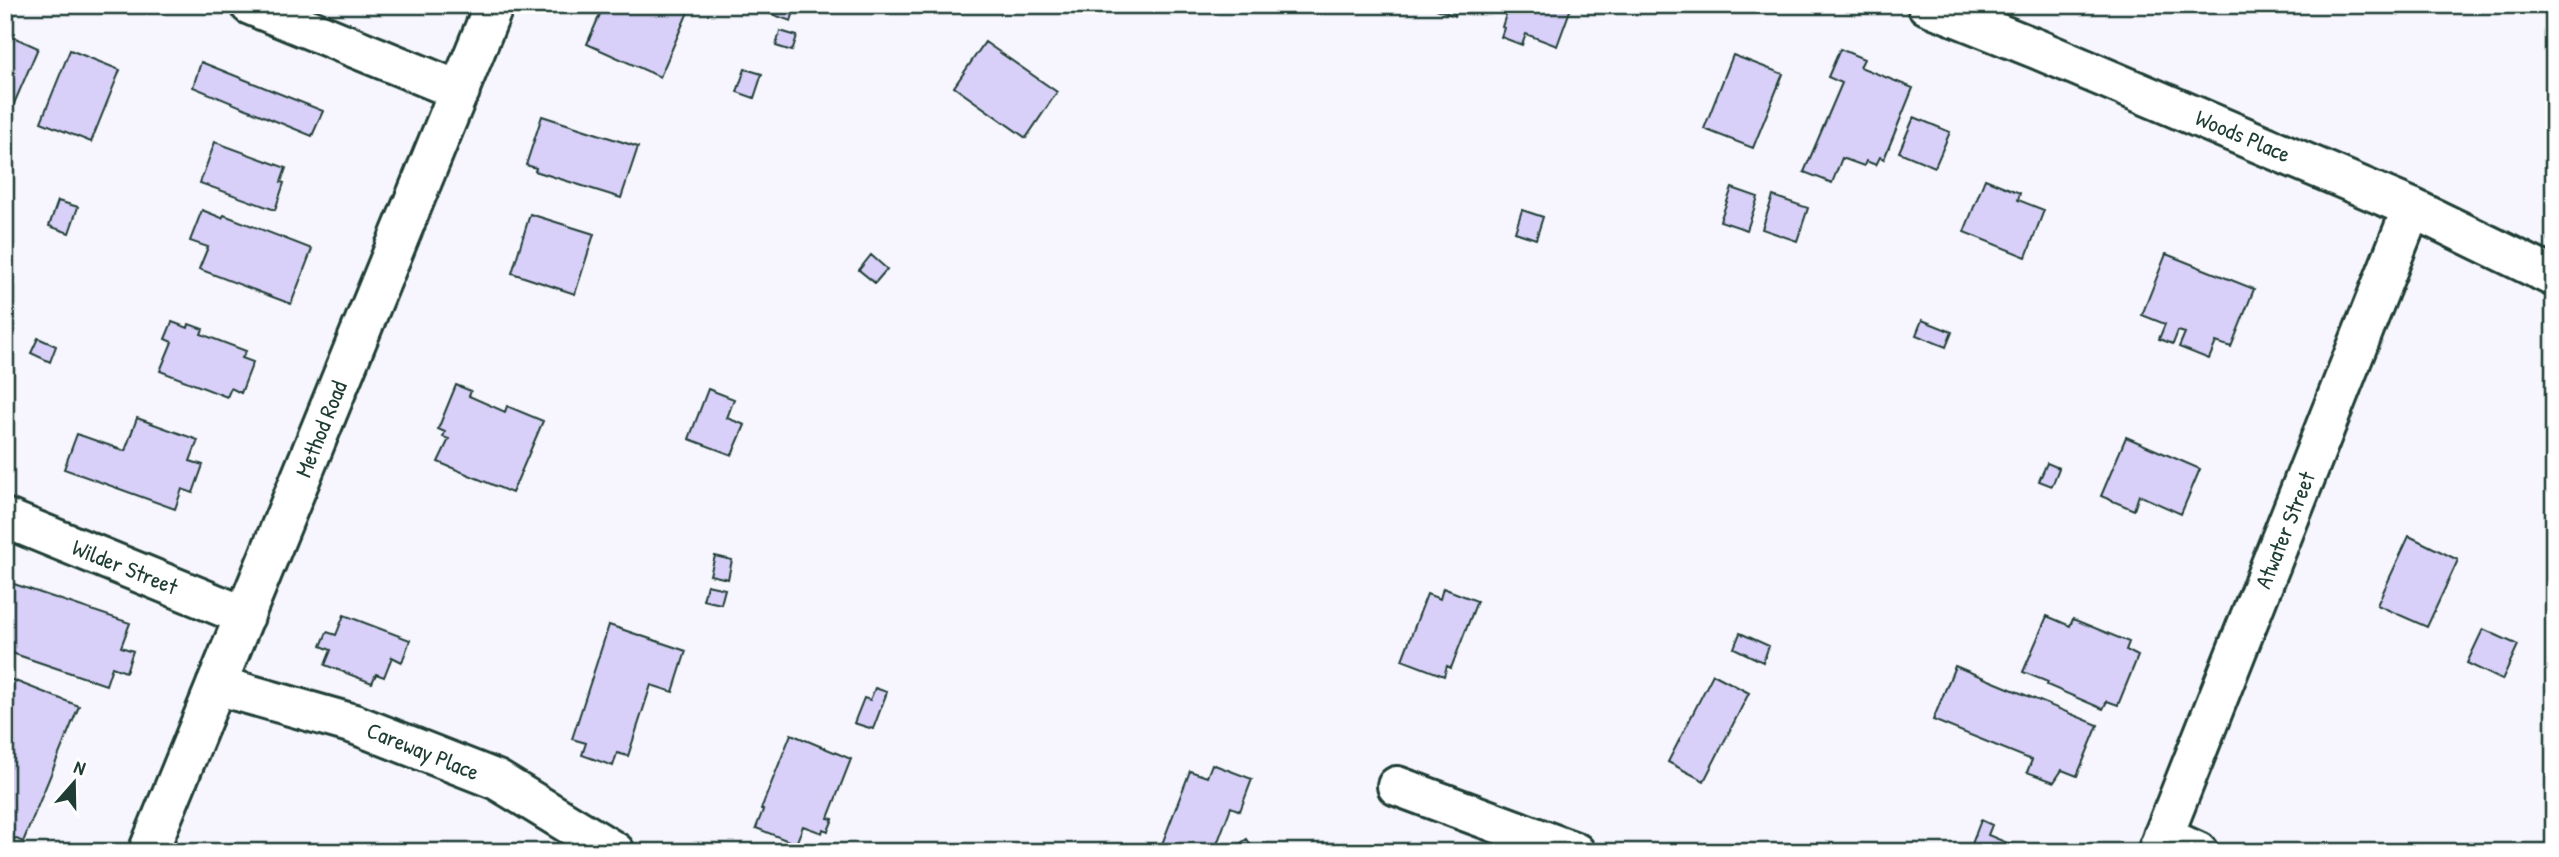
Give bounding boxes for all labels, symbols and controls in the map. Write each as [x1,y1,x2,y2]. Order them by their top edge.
street label: Woods Place [2191,102,2295,169]
street label: Method Road [287,376,354,482]
street label: Atwater Street [2247,466,2322,593]
street label: Wilder Street [68,531,184,602]
street label: Careway Place [362,714,484,787]
north arrow [38,748,108,818]
text: N [71,753,89,781]

